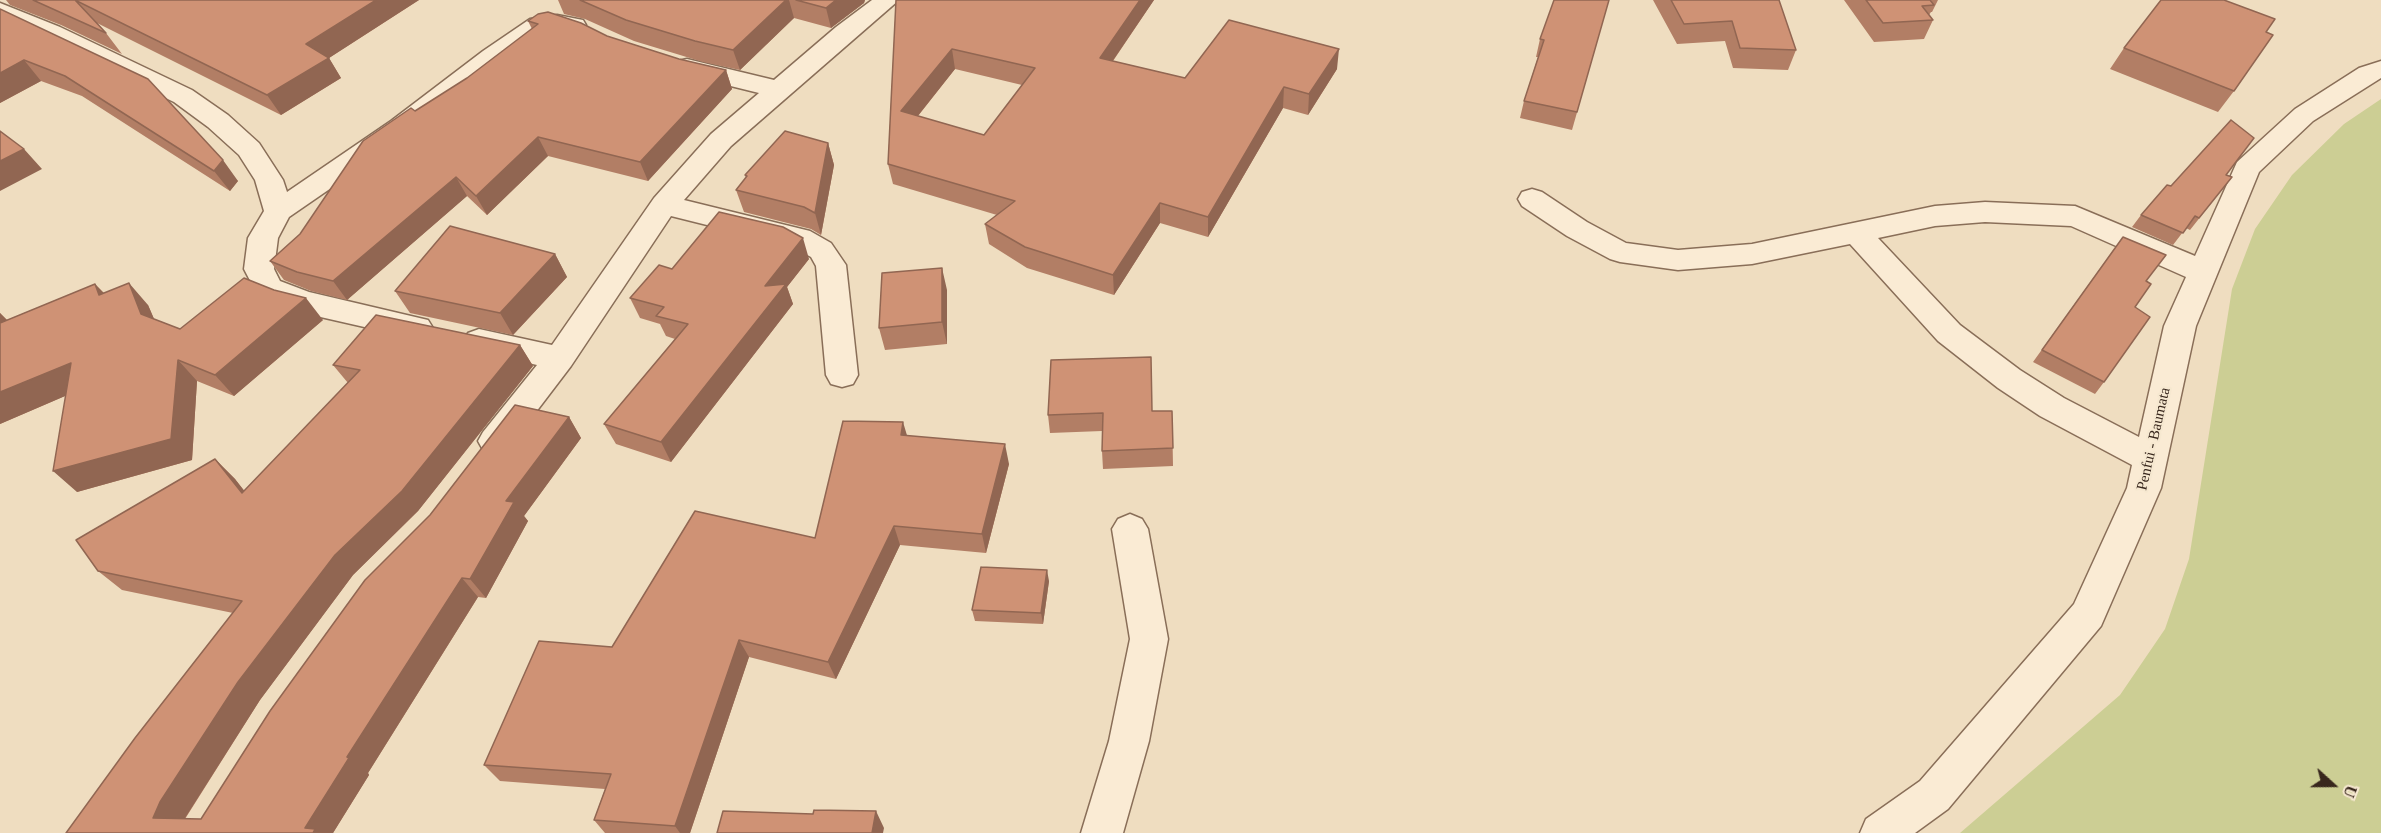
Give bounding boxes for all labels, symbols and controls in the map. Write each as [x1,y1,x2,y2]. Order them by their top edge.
street label: Penfui - Baumata [2133,386,2175,492]
north arrow [2303,755,2363,815]
text: U [2340,783,2360,800]

